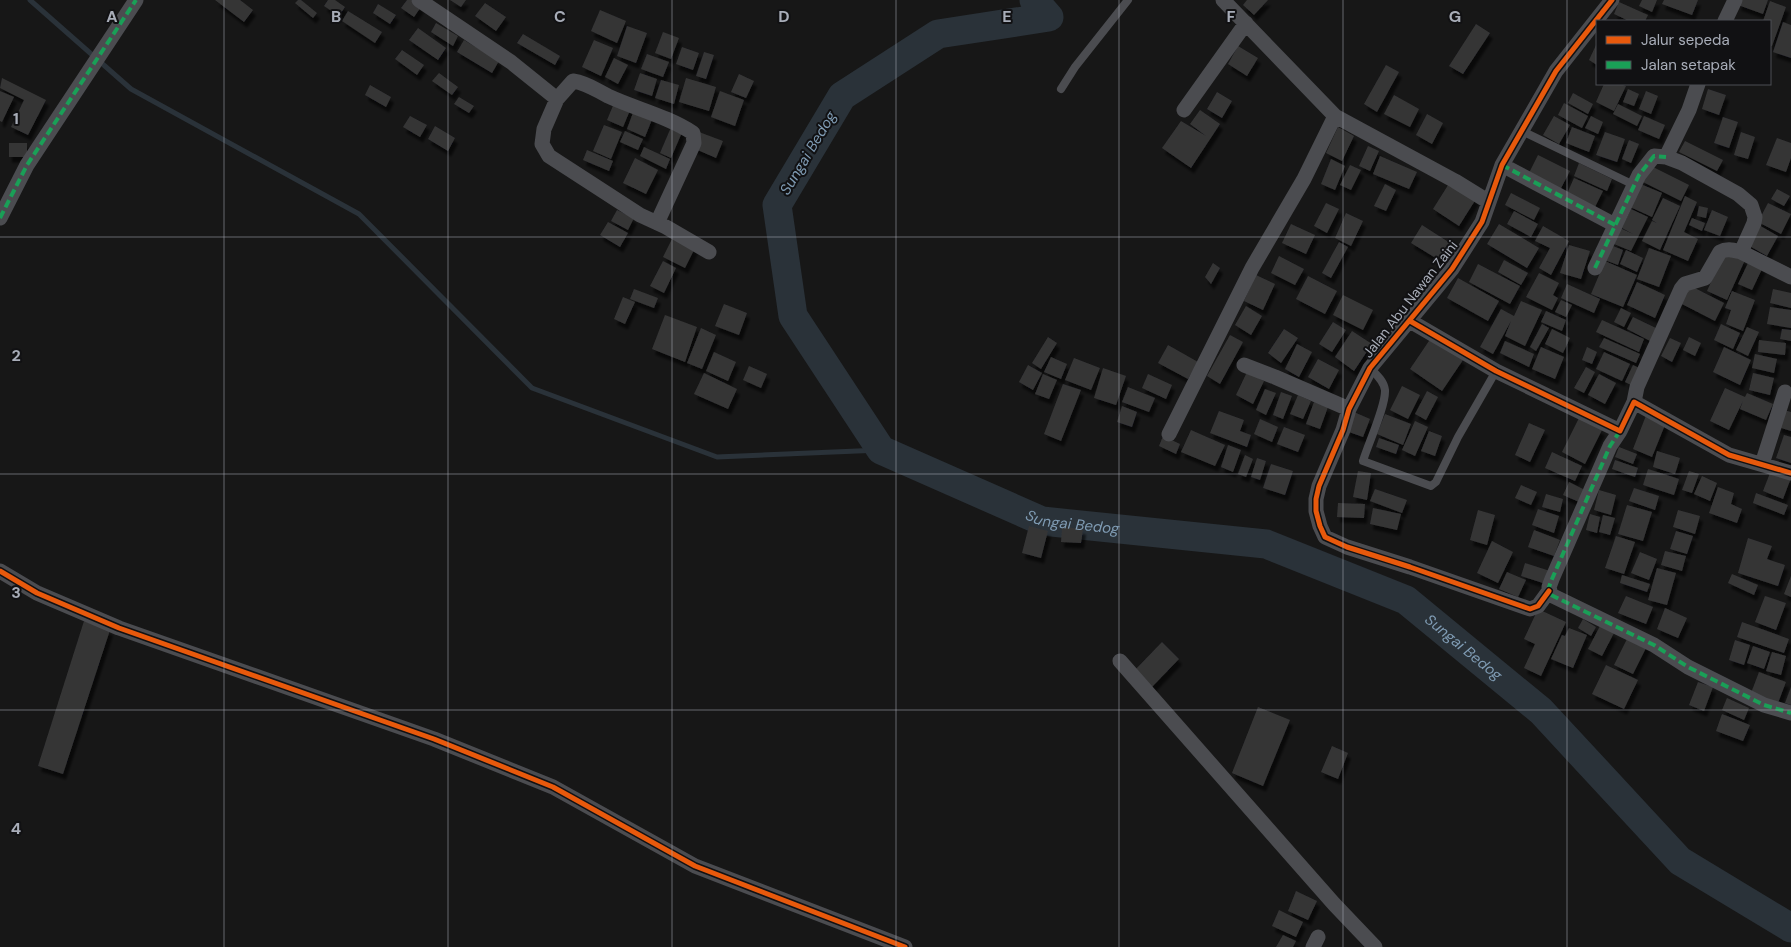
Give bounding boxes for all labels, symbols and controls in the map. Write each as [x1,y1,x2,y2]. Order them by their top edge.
text: A [106,6,118,27]
text: B [331,6,341,27]
text: C [554,6,566,27]
text: D [778,6,790,27]
text: E [1002,6,1012,27]
text: F [1227,6,1236,27]
text: G [1449,6,1461,27]
legend [1596,20,1771,85]
text: Jalur sepeda [1641,30,1730,50]
text: Jalan setapak [1641,55,1736,75]
water label: Sungai Bedog [775,107,841,199]
text: 1 [13,108,19,129]
street label: Jalan Abu Nawan Zaini [1359,237,1461,361]
text: 2 [11,345,21,366]
water label: Sungai Bedog [1023,505,1121,539]
text: 3 [11,582,21,603]
water label: Sungai Bedog [1421,610,1507,685]
text: 4 [11,818,21,839]

